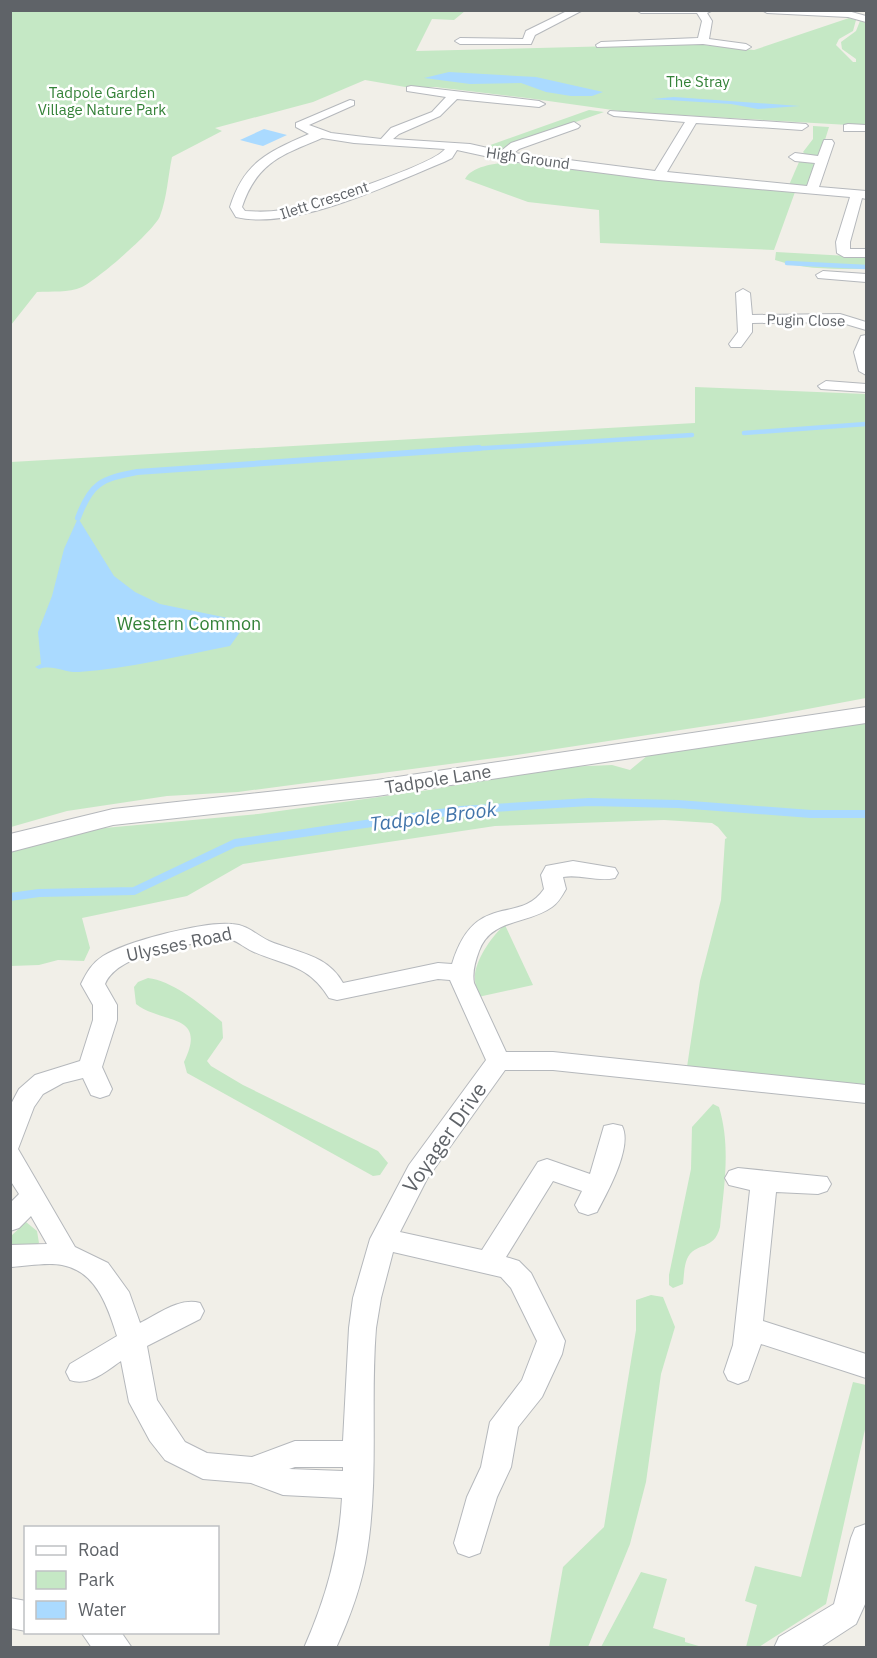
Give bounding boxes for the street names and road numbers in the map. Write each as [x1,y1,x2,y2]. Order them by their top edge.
street label: High Ground [485,143,571,173]
street label: Ilett Crescent [277,177,371,223]
street label: Pugin Close [766,310,846,330]
street label: Tadpole Lane [383,759,493,799]
street label: Ulysses Road [124,922,234,966]
street label: Voyager Drive [396,1076,492,1198]

